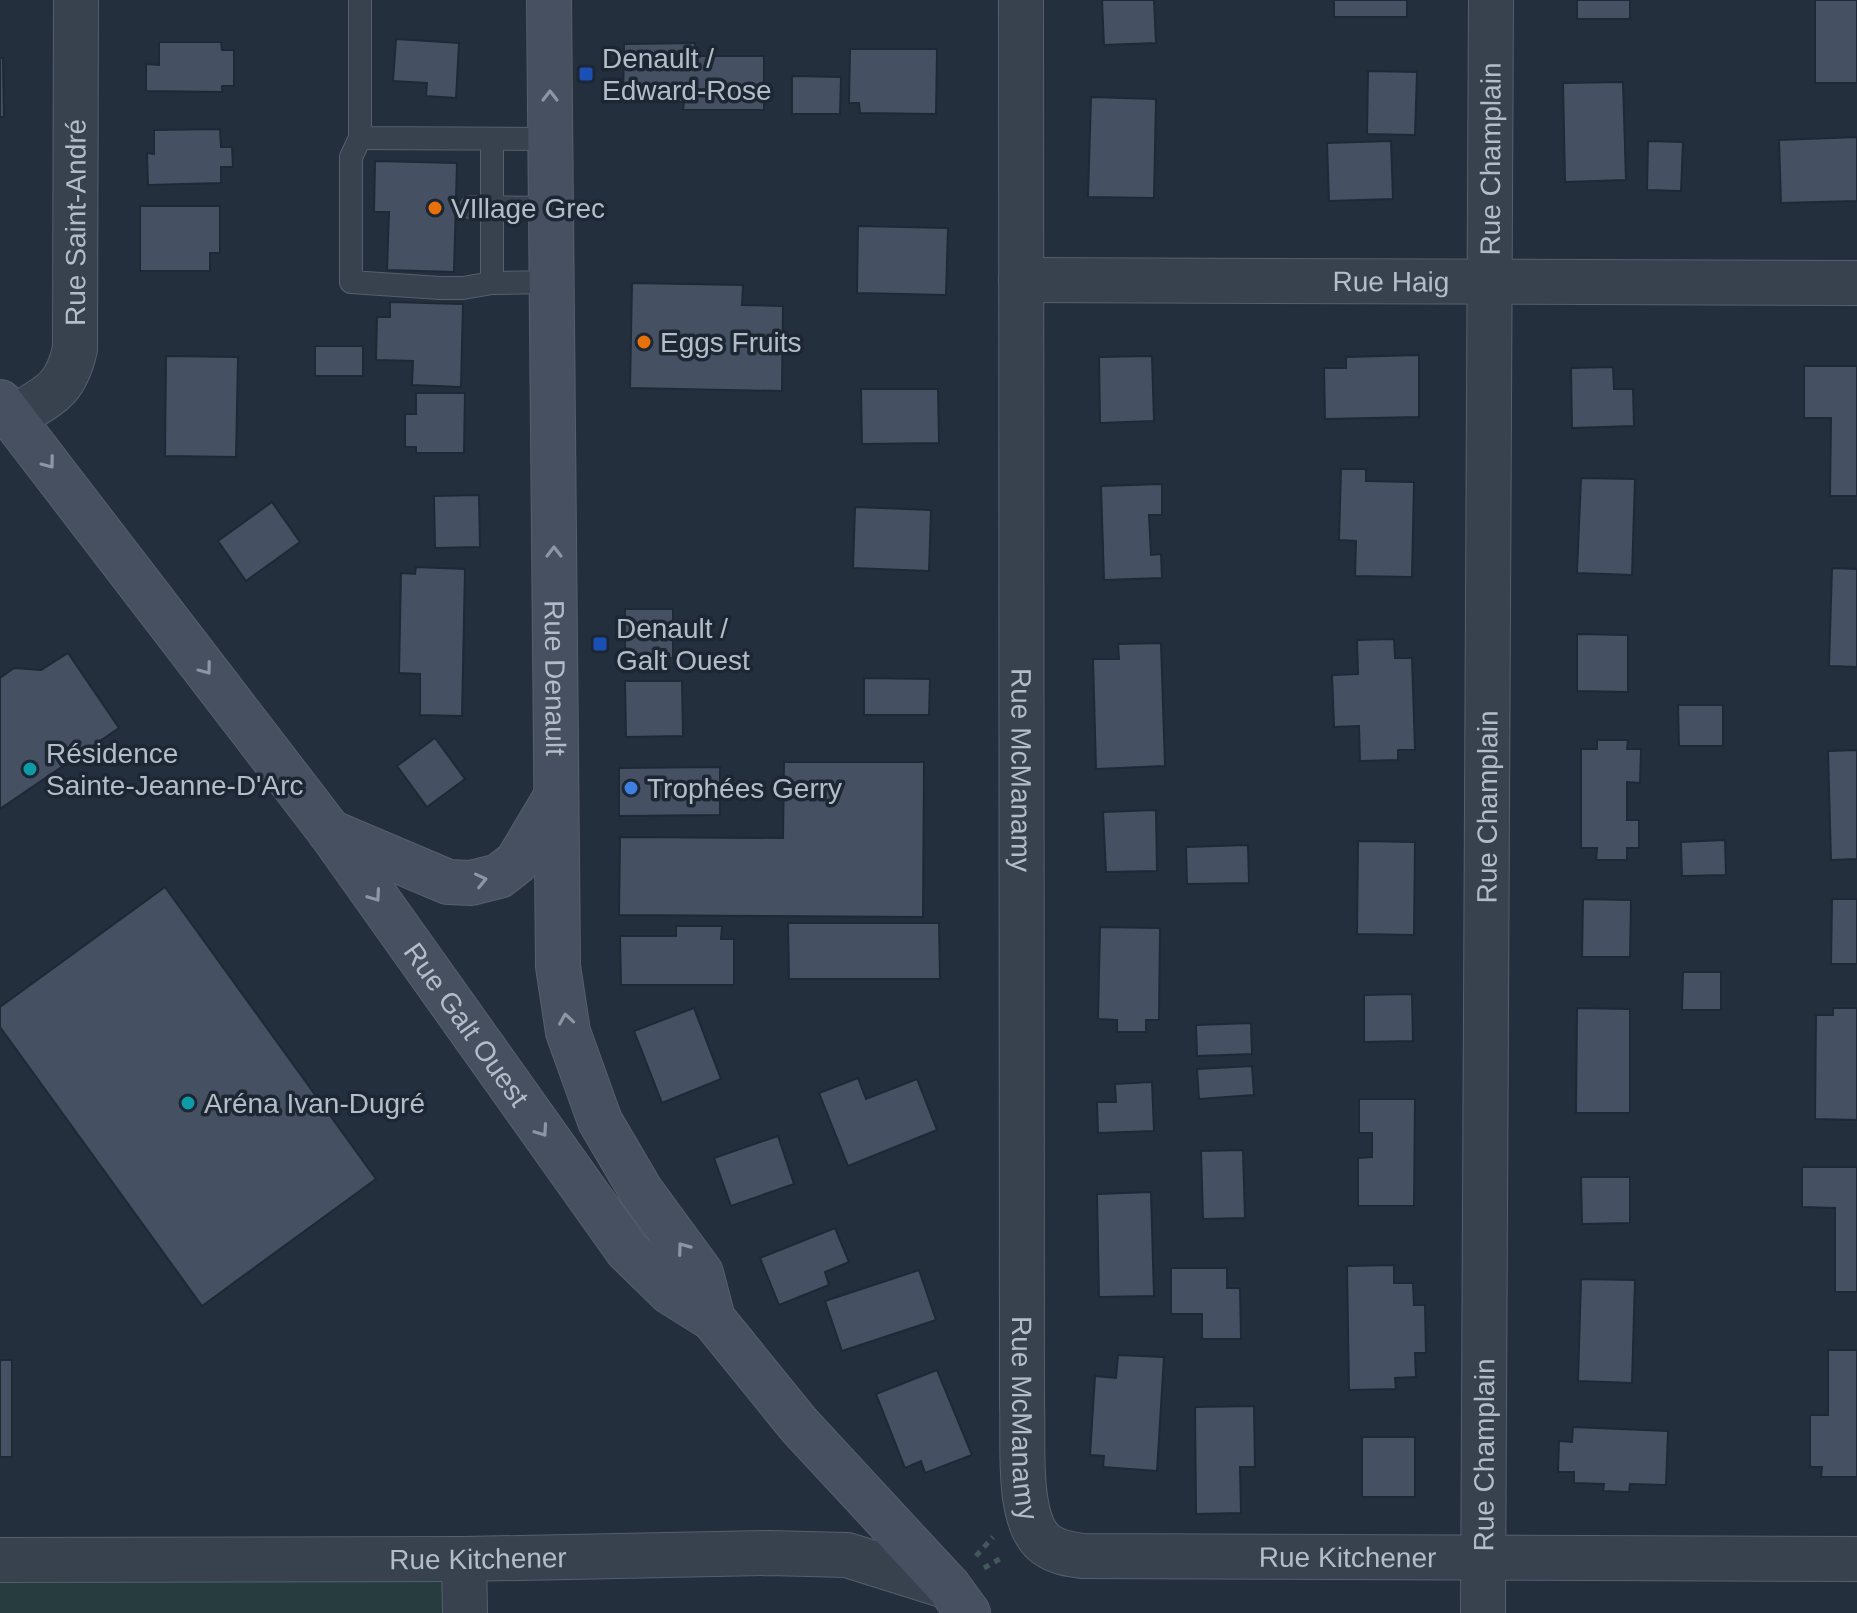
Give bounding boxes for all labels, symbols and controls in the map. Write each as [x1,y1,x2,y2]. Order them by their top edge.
place label: Denault / Edward-Rose [602,43,772,106]
street label: Rue Champlain [1475,62,1507,256]
marker: Denault / Edward-Rose [577,65,595,83]
one-way arrow [541,89,559,102]
street label: Rue Saint-André [60,119,92,326]
place label: VIllage Grec [451,193,605,224]
marker: VIllage Grec [426,199,444,217]
street label: Rue Haig [1333,266,1449,298]
place label: Eggs Fruits [660,327,802,358]
marker: Eggs Fruits [635,333,653,351]
one-way arrow [39,454,53,468]
one-way arrow [545,545,563,558]
street label: Rue Denault [539,600,571,756]
place label: Denault / Galt Ouest [616,613,750,676]
marker: Denault / Galt Ouest [591,635,609,653]
one-way arrow [197,661,211,675]
street label: Rue McManamy [1005,668,1037,872]
street label: Rue Champlain [1472,710,1503,904]
place label: Résidence Sainte-Jeanne-D'Arc [46,738,303,801]
marker: Résidence Sainte-Jeanne-D'Arc [21,760,39,778]
place label: Trophées Gerry [647,773,842,804]
marker: Trophées Gerry [622,779,640,797]
one-way arrow [474,872,488,889]
one-way arrow [365,887,380,902]
street label: Rue Galt Ouest [398,937,535,1112]
one-way arrow [558,1012,575,1026]
place label: Aréna Ivan-Dugré [204,1088,425,1119]
marker: Aréna Ivan-Dugré [179,1094,197,1112]
one-way arrow [532,1122,547,1136]
one-way arrow [678,1243,693,1257]
street label: Rue McManamy [1006,1316,1044,1524]
street label: Rue Champlain [1468,1358,1500,1552]
street label: Rue Kitchener [389,1542,567,1575]
street label: Rue Kitchener [1259,1542,1436,1573]

